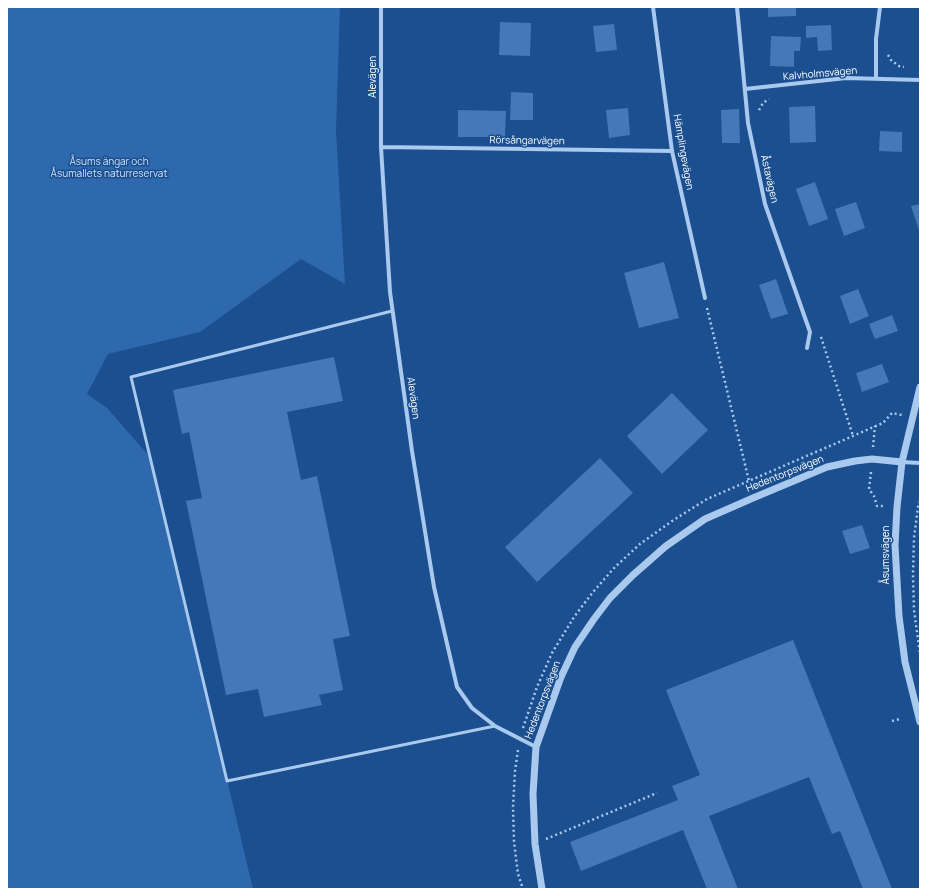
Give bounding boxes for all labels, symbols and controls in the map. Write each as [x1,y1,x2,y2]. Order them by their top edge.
street label: Alevägen [367,56,379,98]
street label: Kalvholmsvägen [782,65,858,83]
street label: Hämplingevägen [670,113,696,191]
street label: Rörsångarvägen [489,134,565,148]
street label: Åstavägen [758,154,780,204]
park label: Åsums ängar och Åsumallets naturreservat [51,156,167,180]
street label: Alevägen [404,376,422,420]
street label: Hedentorpsvägen [745,453,825,495]
street label: Åsumsvägen [880,526,892,584]
street label: Hedentorpsvägen [523,659,563,741]

